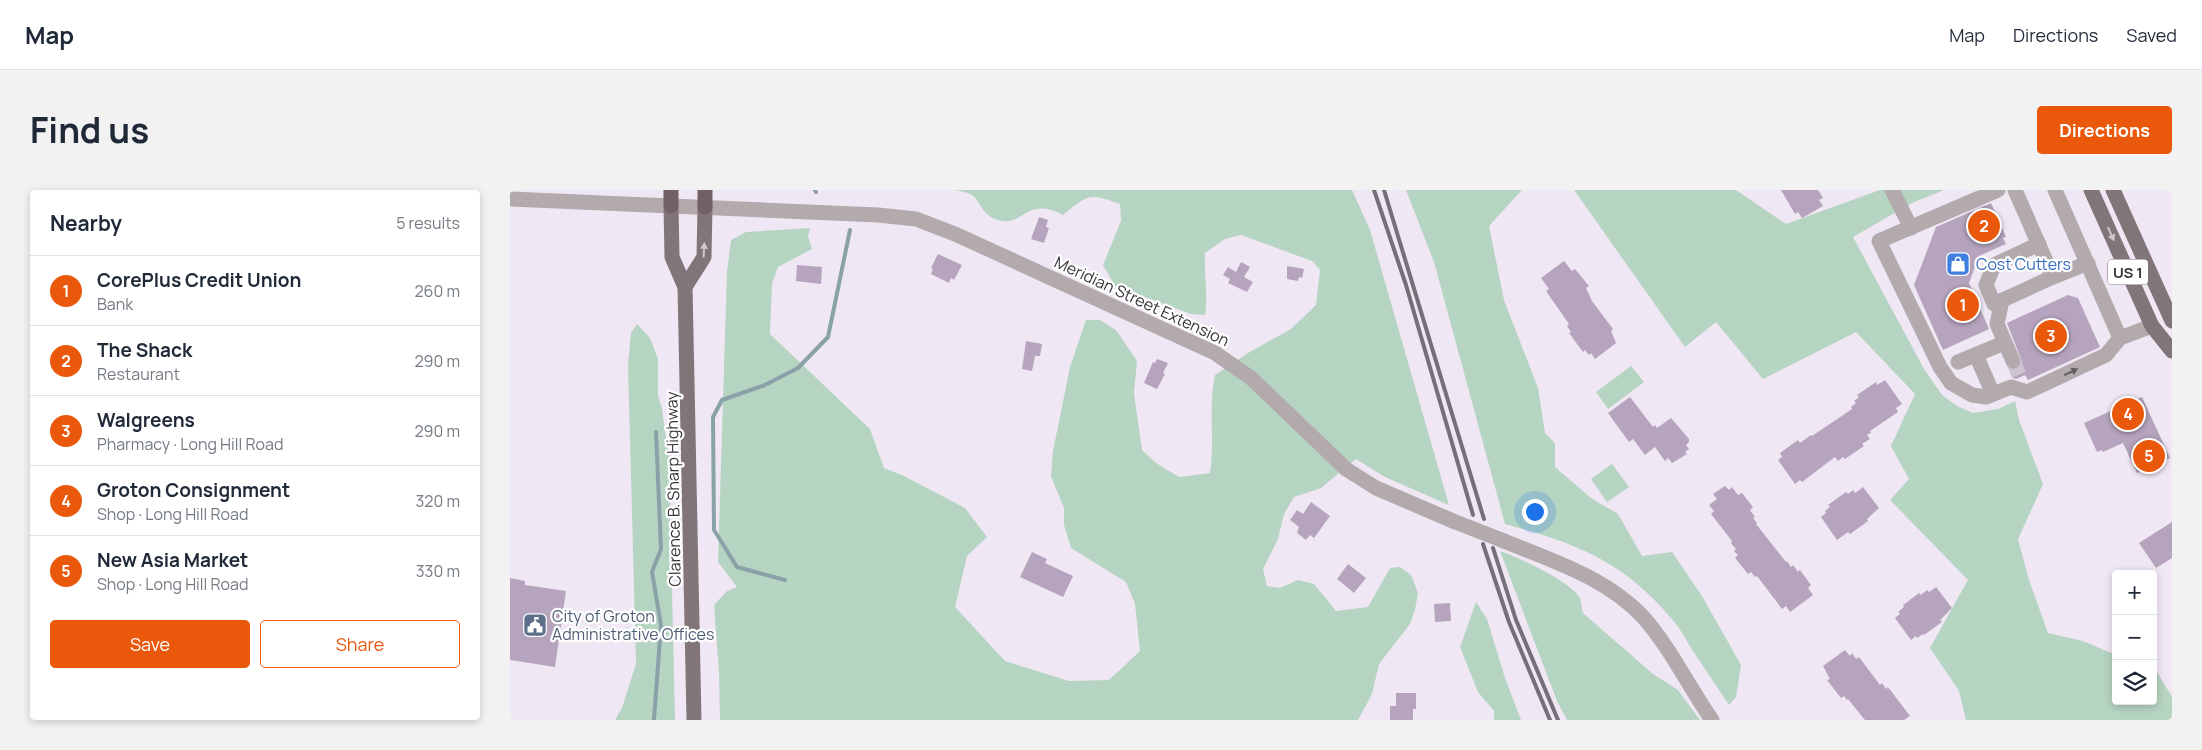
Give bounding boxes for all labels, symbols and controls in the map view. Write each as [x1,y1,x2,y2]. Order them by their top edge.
text: Map [25,18,74,51]
text: Map [1949,23,1985,47]
text: Directions [2013,23,2098,47]
text: Saved [2126,23,2177,47]
text: Find us [30,106,149,154]
button: Directions [2037,106,2172,154]
pin: 2 [1968,207,2000,245]
text: Nearby [50,209,122,237]
text: 5 results [396,212,460,234]
one-way arrow [2107,227,2115,241]
one-way arrow [700,241,708,257]
street label: Meridian Street Extension [1051,251,1233,351]
shop icon: Cost Cutters [1945,251,1971,277]
place label: Cost Cutters [1976,253,2071,275]
road number: US 1 [2108,260,2148,284]
text: CorePlus Credit Union [97,267,302,293]
text: 1 [62,280,70,302]
text: 260 m [414,280,460,302]
pin: 1 [1947,286,1979,324]
text: Bank [97,293,133,315]
pin: 3 [2035,317,2067,355]
text: The Shack [97,337,192,363]
text: 2 [61,350,71,372]
text: 290 m [414,350,460,372]
text: Restaurant [97,363,180,385]
one-way arrow [2064,368,2078,376]
street label: Clarence B. Sharp Highway [660,391,686,587]
pin: 4 [2112,395,2144,433]
text: Walgreens [97,407,195,433]
text: 3 [61,420,71,442]
text: 290 m [414,420,460,442]
text: Pharmacy · Long Hill Road [97,433,283,455]
pin: 5 [2133,437,2165,475]
text: Groton Consignment [97,477,290,503]
text: 4 [61,490,71,512]
text: 320 m [416,490,460,512]
your location [1522,499,1548,525]
text: Shop · Long Hill Road [97,503,248,525]
text: New Asia Market [97,547,248,573]
text: 5 [61,560,71,582]
text: 330 m [416,560,460,582]
map controls [2112,570,2157,705]
button: + [2112,570,2157,615]
text: Shop · Long Hill Road [97,573,248,595]
place label: City of Groton Administrative Offices [552,605,714,645]
public building icon: City of Groton Administrative Offices [522,612,548,638]
button: − [2112,615,2157,660]
button: Save [50,620,250,668]
button: Share [260,620,460,668]
button: layers [2112,660,2157,705]

